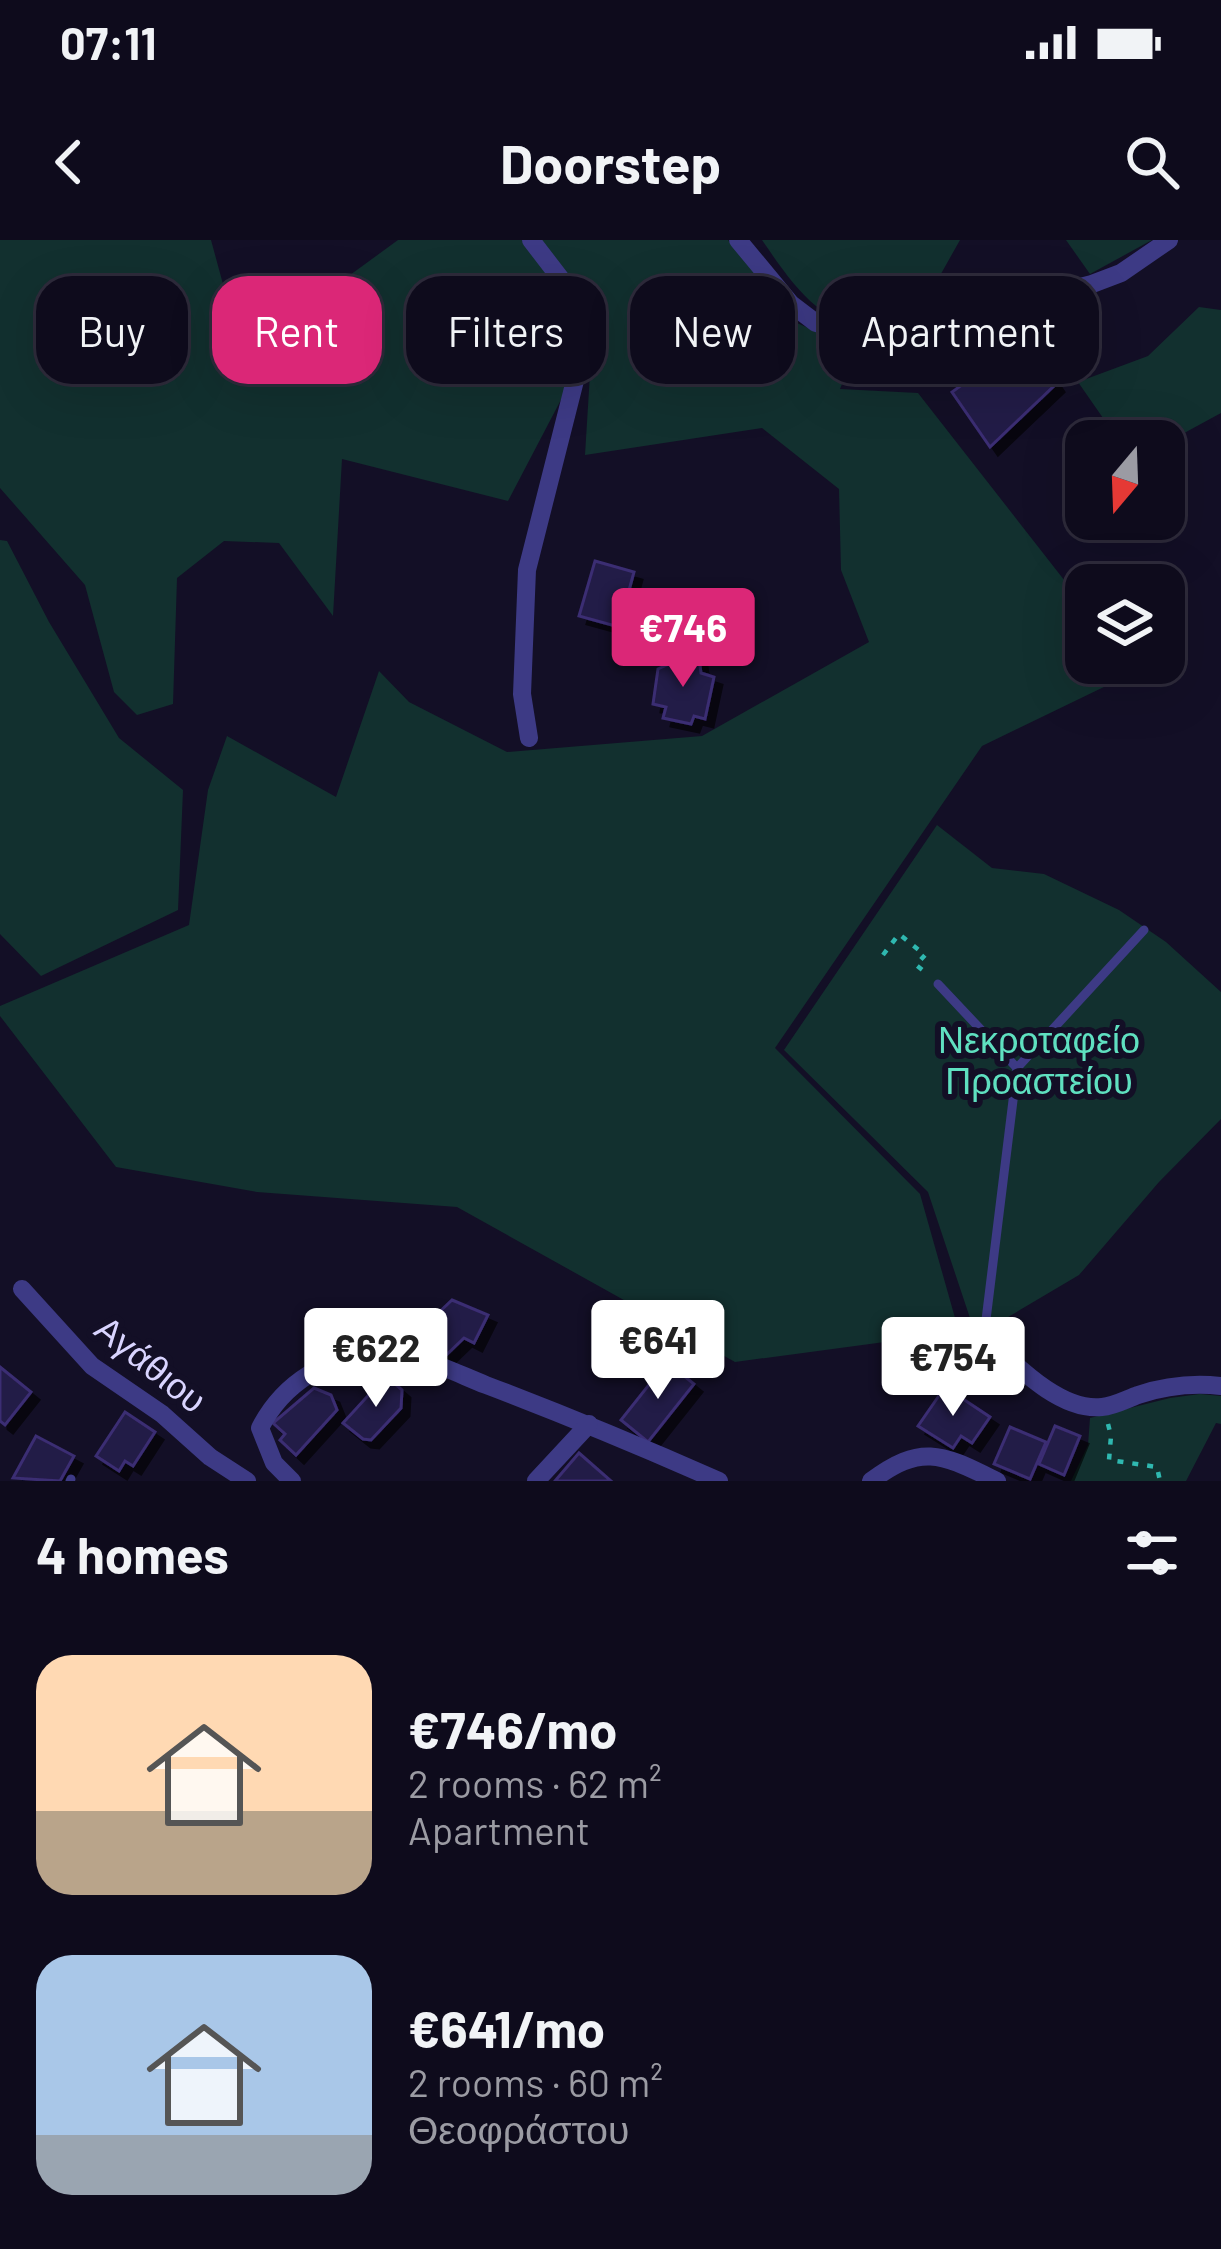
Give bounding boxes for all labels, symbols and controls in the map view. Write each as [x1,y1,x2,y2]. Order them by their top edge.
text: 07:11 [60,15,157,69]
icon: back [36,129,102,195]
icon: search [1119,129,1185,195]
text: Doorstep [500,130,721,195]
chip: Buy [36,276,188,384]
chip: Rent [212,276,382,384]
chip: Filters [406,276,606,384]
chip: New [630,276,795,384]
chip: Apartment [819,276,1099,384]
north arrow [1065,420,1185,540]
map controls [1065,420,1185,684]
button: layers [1065,564,1185,684]
pin: €746 [612,588,754,690]
text: €746 [639,603,727,650]
park label: Νεκροταφείο Προαστείου [938,1017,1140,1102]
pin: €641 [587,1300,729,1402]
street label: Αγάθιου [87,1305,216,1421]
pin: €622 [305,1308,447,1410]
text: €641 [618,1315,698,1362]
pin: €754 [882,1317,1024,1419]
text: €622 [331,1323,421,1370]
text: €754 [909,1332,997,1379]
icon: filters [1119,1520,1185,1586]
text: 4 homes [36,1523,229,1584]
text: €746/mo [408,1698,617,1759]
icon: home [132,1703,276,1847]
text: 2 rooms · 62 m² [408,1759,662,1806]
text: Apartment [408,1806,590,1853]
text: €641/mo [408,1997,605,2058]
icon: home [132,2003,276,2147]
text: 2 rooms · 60 m² [408,2058,663,2105]
text: Θεοφράστου [408,2105,629,2152]

